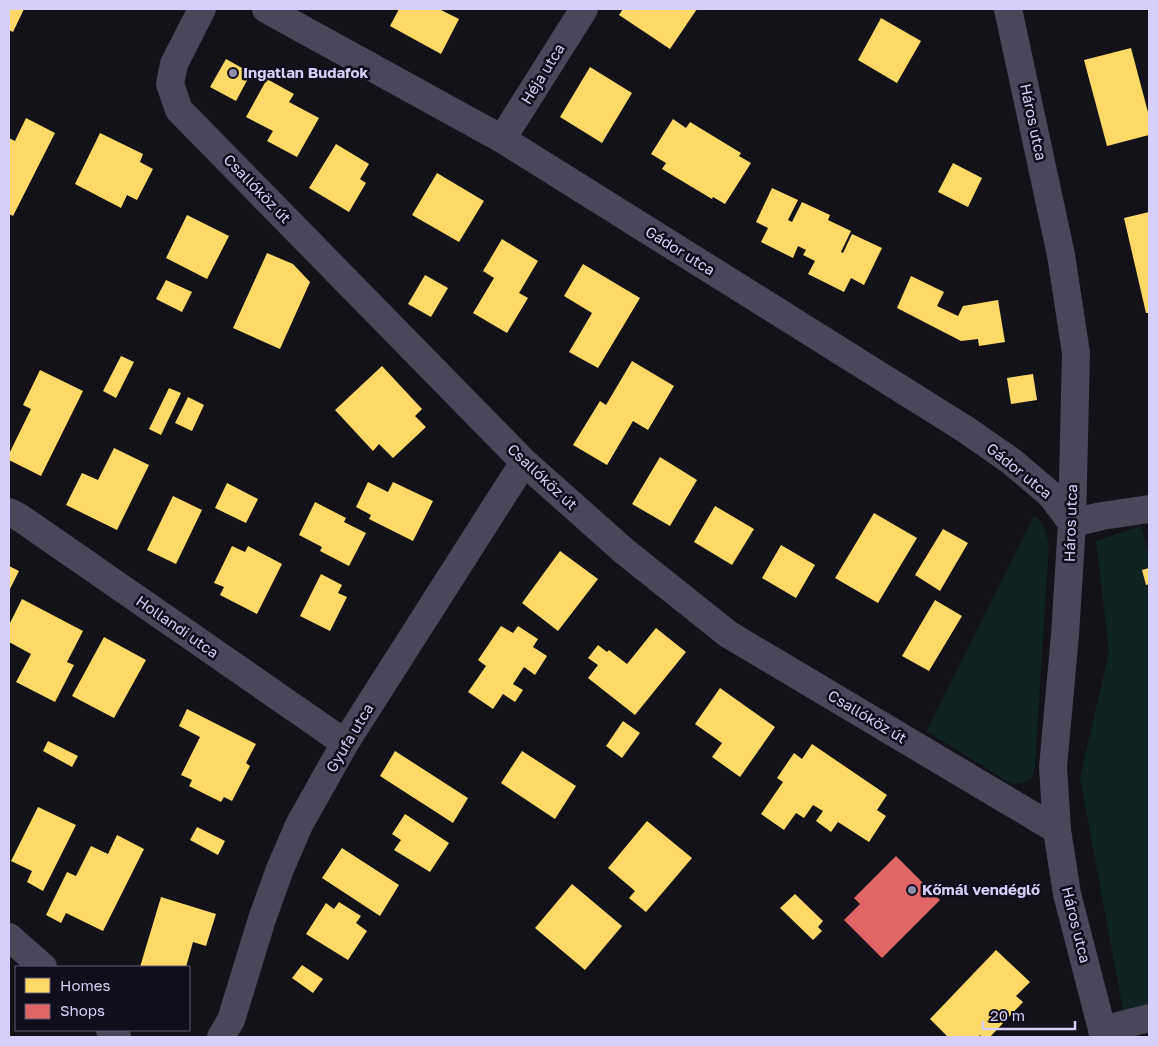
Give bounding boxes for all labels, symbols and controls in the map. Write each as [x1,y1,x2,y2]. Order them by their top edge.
street label: Héja utca [516,40,568,107]
place label: Ingatlan Budafok [243,63,368,81]
marker: Ingatlan Budafok [227,67,239,79]
street label: Háros utca [1017,82,1051,162]
street label: Csallóköz út [220,150,295,226]
street label: Gádor utca [642,222,719,279]
street label: Gádor utca [983,438,1056,502]
street label: Csallóköz út [504,439,581,513]
street label: Háros utca [1060,484,1080,562]
street label: Hollandi utca [133,591,222,661]
street label: Csallóköz út [825,686,910,747]
street label: Gyufa utca [322,700,377,775]
place label: Kőmál vendéglő [922,880,1041,898]
marker: Kőmál vendéglő [906,884,918,896]
street label: Háros utca [1059,885,1095,965]
legend [15,966,190,1031]
text: Homes [60,976,110,994]
scale bar [983,998,1076,1030]
text: Shops [60,1001,105,1019]
text: 20 m [990,1006,1025,1024]

